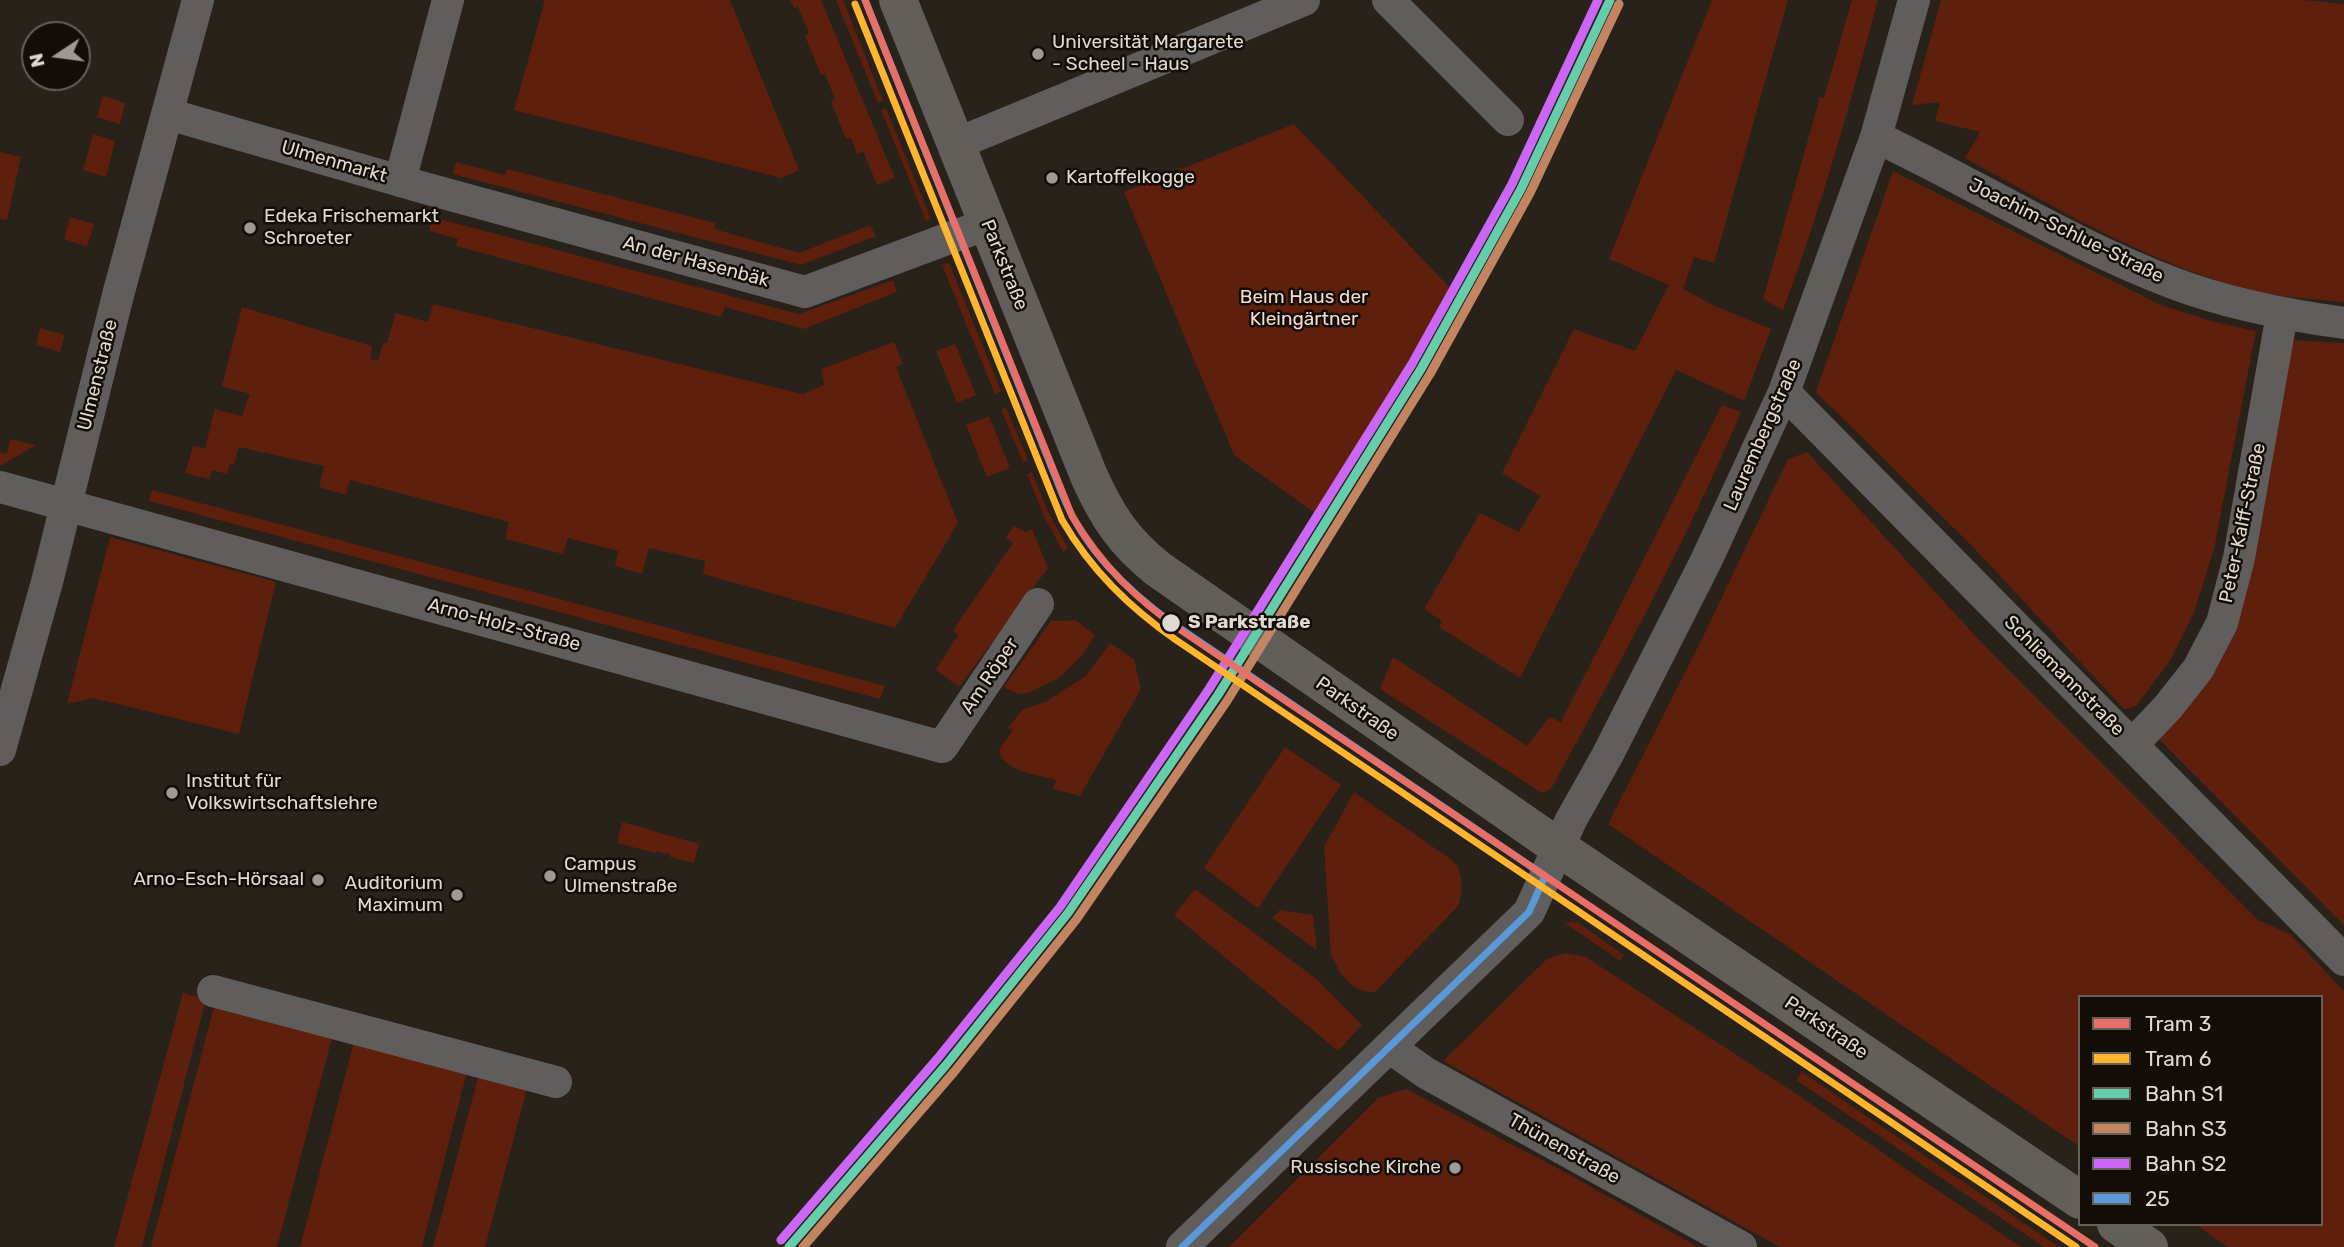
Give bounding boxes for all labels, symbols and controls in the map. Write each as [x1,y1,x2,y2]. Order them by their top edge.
north arrow [21,21,91,91]
place label: Universität Margarete - Scheel - Haus [1052,32,1244,76]
marker: Universität Margarete - Scheel - Haus [1030,46,1046,62]
text: N [24,51,50,70]
street label: Ulmenmarkt [279,136,389,188]
place label: Kartoffelkogge [1066,167,1195,189]
marker: Kartoffelkogge [1044,170,1060,186]
street label: Joachim-Schlue-Straße [1965,174,2167,288]
place label: Edeka Frischemarkt Schroeter [264,206,439,250]
street label: Parkstraße [975,216,1033,314]
marker: Edeka Frischemarkt Schroeter [242,220,258,236]
street label: An der Hasenbäk [621,232,771,292]
park label: Beim Haus der Kleingärtner [1240,287,1368,331]
street label: Ulmenstraße [73,317,123,433]
street label: Laurembergstraße [1719,355,1807,515]
street label: Peter-Kalff-Straße [2215,441,2271,605]
street label: Arno-Holz-Straße [425,594,583,656]
street label: Schliemannstraße [1999,611,2129,741]
marker: S Parkstraße [1160,612,1182,634]
place label: S Parkstraße [1188,612,1310,634]
street label: Am Röper [956,634,1024,718]
street label: Parkstraße [1311,672,1403,746]
place label: Institut für Volkswirtschaftslehre [186,771,378,815]
marker: Institut für Volkswirtschaftslehre [164,785,180,801]
place label: Campus Ulmenstraße [564,854,677,898]
marker: Campus Ulmenstraße [542,868,558,884]
place label: Arno-Esch-Hörsaal [133,869,304,891]
marker: Arno-Esch-Hörsaal [310,872,326,888]
place label: Auditorium Maximum [345,873,443,917]
marker: Auditorium Maximum [449,887,465,903]
street label: Parkstraße [1780,992,1872,1064]
legend [2078,995,2323,1226]
text: Tram 3 [2145,1011,2211,1036]
text: Tram 6 [2145,1046,2211,1071]
text: Bahn S1 [2145,1081,2223,1106]
street label: Thünenstraße [1504,1109,1624,1189]
text: Bahn S3 [2145,1116,2227,1141]
text: Bahn S2 [2145,1151,2227,1176]
place label: Russische Kirche [1290,1157,1441,1179]
marker: Russische Kirche [1447,1160,1463,1176]
text: 25 [2145,1186,2170,1211]

